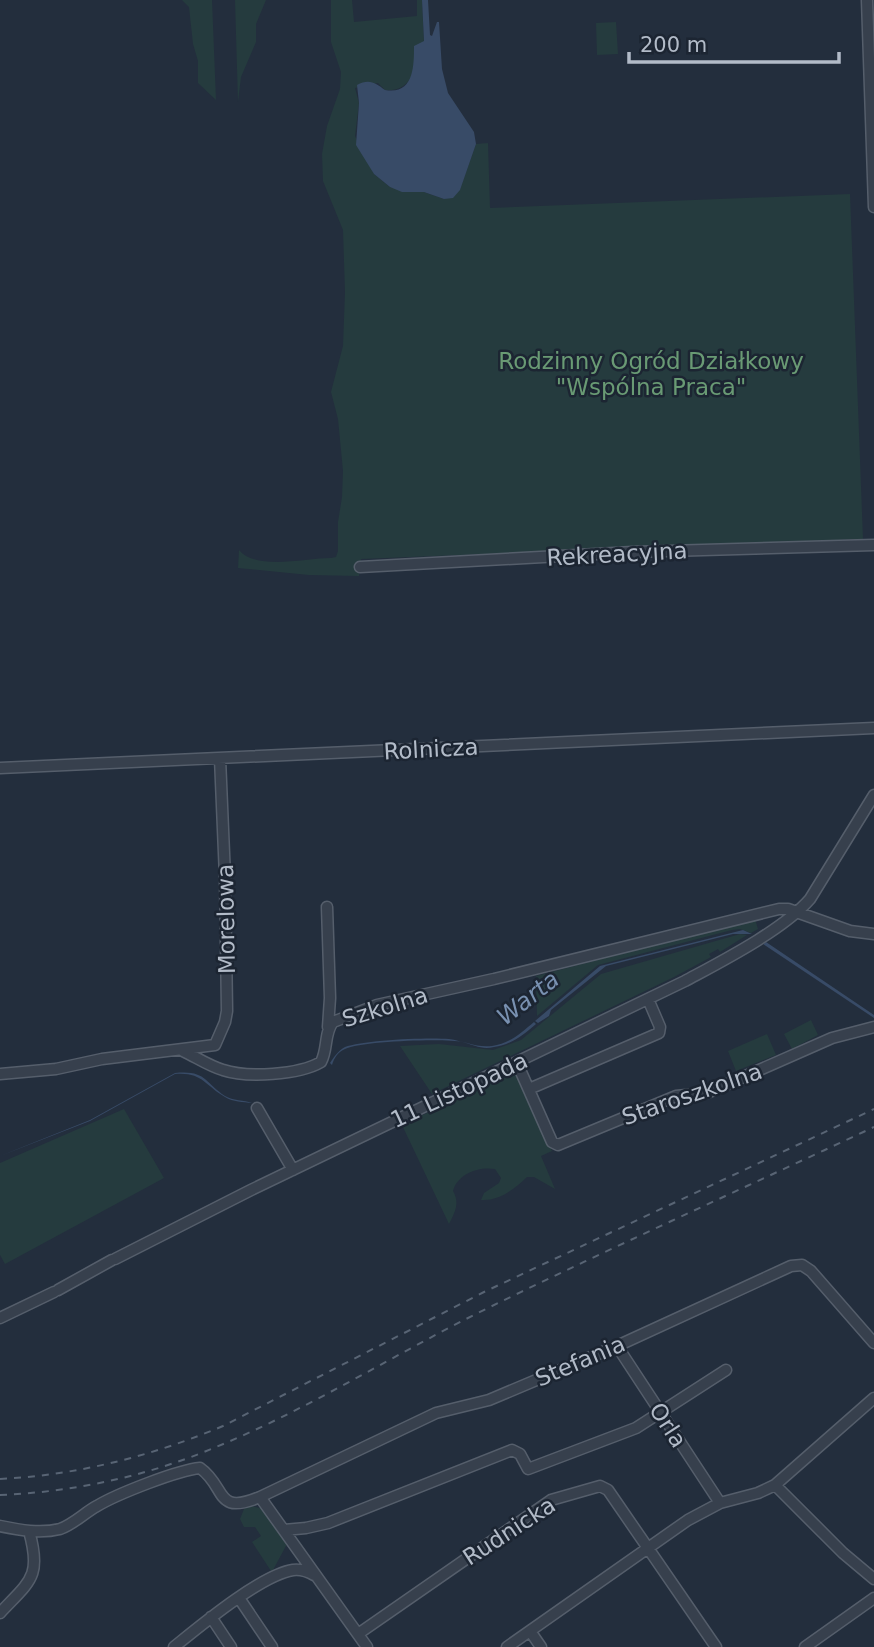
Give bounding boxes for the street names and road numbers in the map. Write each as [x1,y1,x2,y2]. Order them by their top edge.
street label: Rekreacyjna [546,537,688,571]
street label: Rolnicza [383,734,479,764]
street label: Morelowa [212,864,240,974]
street label: Szkolna [339,982,431,1032]
street label: 11 Listopada [386,1047,532,1133]
street label: Staroszkolna [619,1058,765,1130]
street label: Stefania [531,1330,629,1392]
street label: Orla [644,1398,692,1452]
street label: Rudnicka [458,1492,560,1570]

